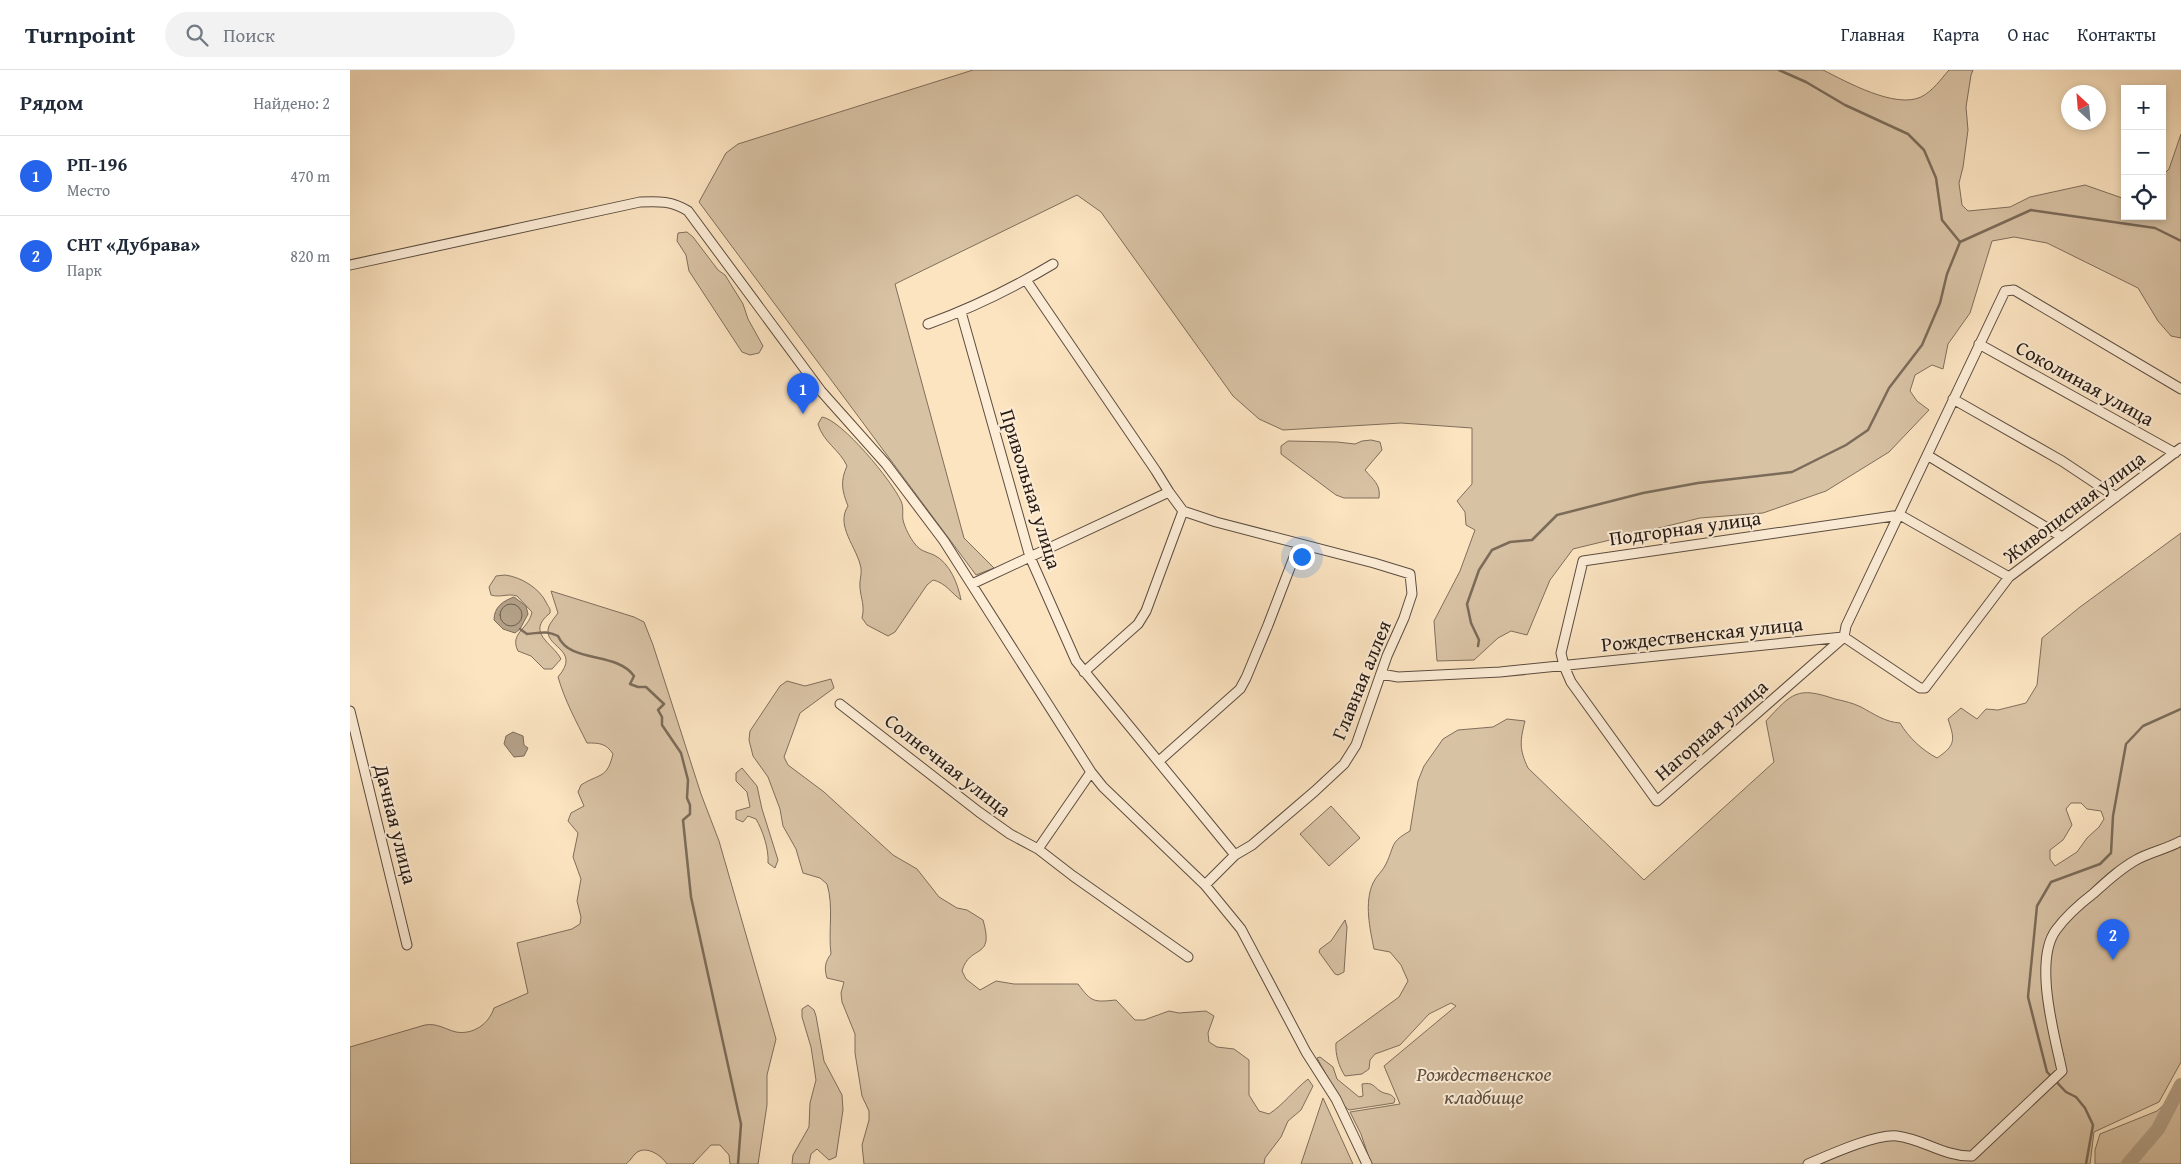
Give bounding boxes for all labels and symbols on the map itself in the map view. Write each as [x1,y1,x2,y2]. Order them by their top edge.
north arrow [2061,85,2106,130]
street label: Соколиная улица [2011,332,2160,433]
pin: 1 [787,373,819,414]
street label: Привольная улица [993,405,1070,573]
street label: Живописная улица [1996,443,2151,570]
street label: Подгорная улица [1607,502,1763,553]
your location [1289,544,1315,570]
street label: Рождественская улица [1600,608,1805,659]
street label: Главная аллея [1323,616,1398,744]
street label: Нагорная улица [1648,672,1774,787]
street label: Солнечная улица [879,706,1018,824]
street label: Дачная улица [367,760,426,887]
pin: 2 [2097,919,2129,960]
park label: Рождественское кладбище [1415,1059,1552,1111]

